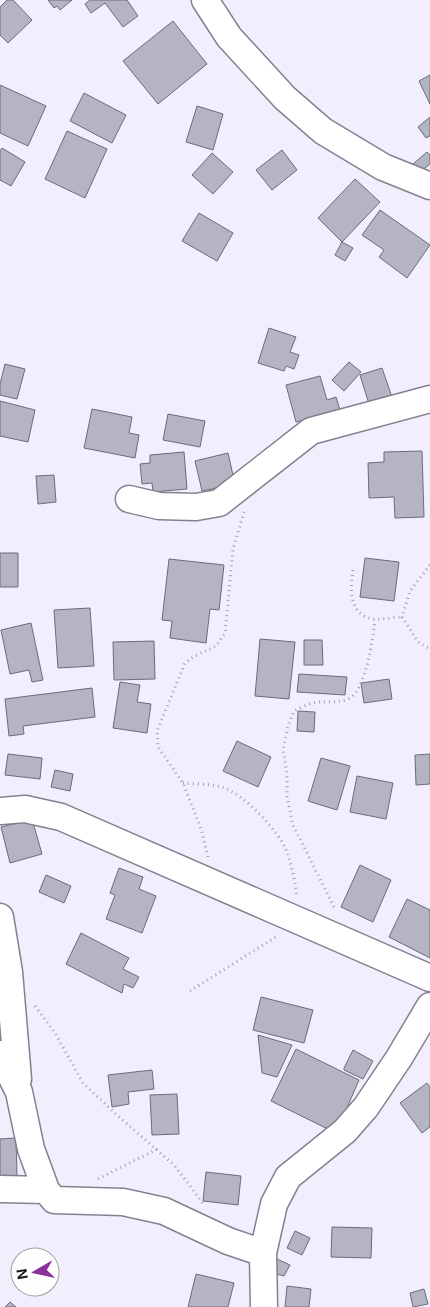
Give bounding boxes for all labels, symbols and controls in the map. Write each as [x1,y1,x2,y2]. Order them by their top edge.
north arrow [10,1247,60,1297]
text: N [12,1268,31,1281]

